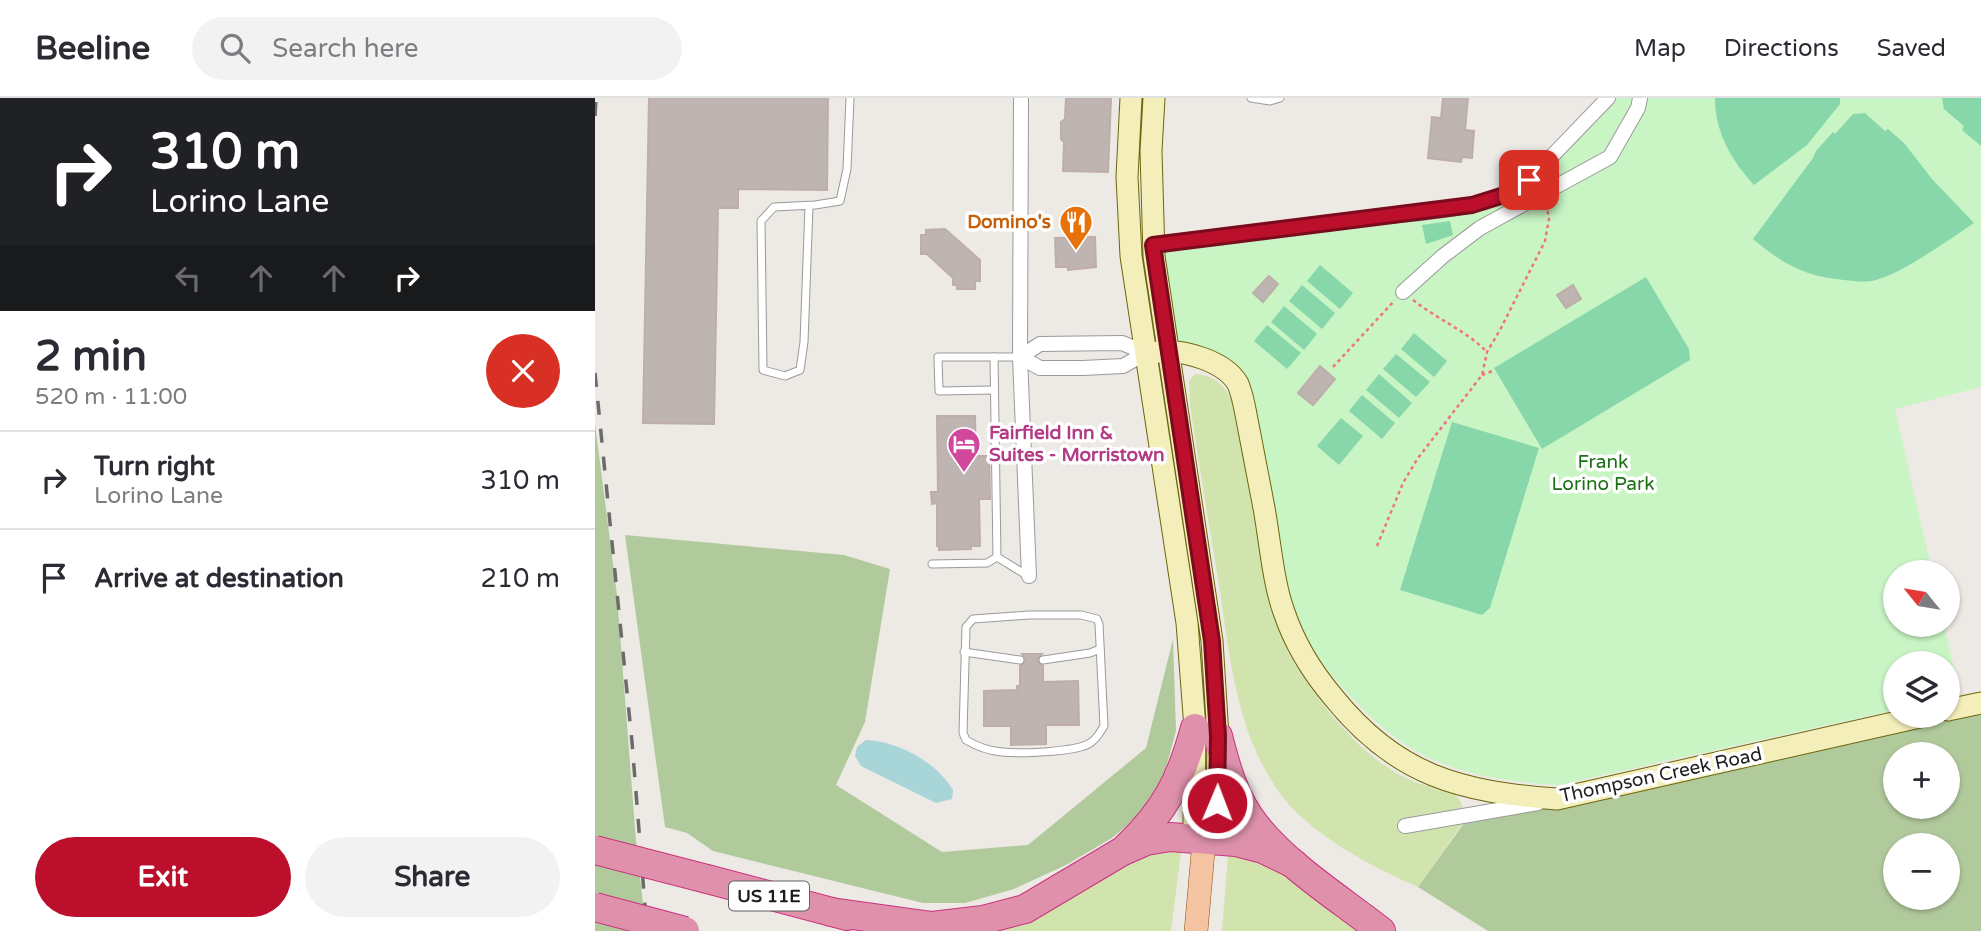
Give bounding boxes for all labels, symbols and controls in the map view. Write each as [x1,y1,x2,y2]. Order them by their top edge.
search box [192,17,682,80]
text: Beeline [35,29,150,68]
icon: search [216,29,254,67]
text: Search here [272,33,418,64]
text: Map [1634,34,1686,63]
text: Directions [1724,34,1839,63]
text: Saved [1877,34,1946,63]
text: 310 m [150,123,300,182]
icon: right [35,126,126,217]
pin [1499,150,1559,210]
icon: arrive [1510,161,1548,199]
text: Lorino Lane [150,183,329,221]
restaurant icon: Domino's [1057,203,1095,252]
place label: Domino's [967,211,1051,233]
icon: left [169,259,207,297]
icon: ahead [242,259,280,297]
icon: ahead [315,259,353,297]
icon: right [388,259,426,297]
text: 2 min [35,331,147,382]
button: close [486,334,560,408]
text: 520 m · 11:00 [35,383,187,411]
place label: Fairfield Inn & Suites - Morristown [989,422,1165,466]
hotel icon: Fairfield Inn & Suites - Morristown [945,425,983,474]
text: Turn right [94,451,215,482]
park label: Frank Lorino Park [1551,451,1655,495]
icon: right [35,461,73,499]
text: 310 m [480,465,560,496]
text: Lorino Lane [94,482,223,510]
icon: arrive [35,559,73,597]
north arrow [1883,560,1960,637]
map controls [1883,560,1960,910]
text: Arrive at destination [94,563,344,594]
text: 210 m [480,563,560,594]
button: layers [1883,651,1960,728]
button: + [1883,742,1960,819]
street label: Thompson Creek Road [1558,743,1764,807]
position arrow [1180,766,1254,840]
button: − [1883,833,1960,910]
button: Exit [35,837,291,917]
button: Share [305,837,560,917]
road number: US 11E [729,882,809,910]

